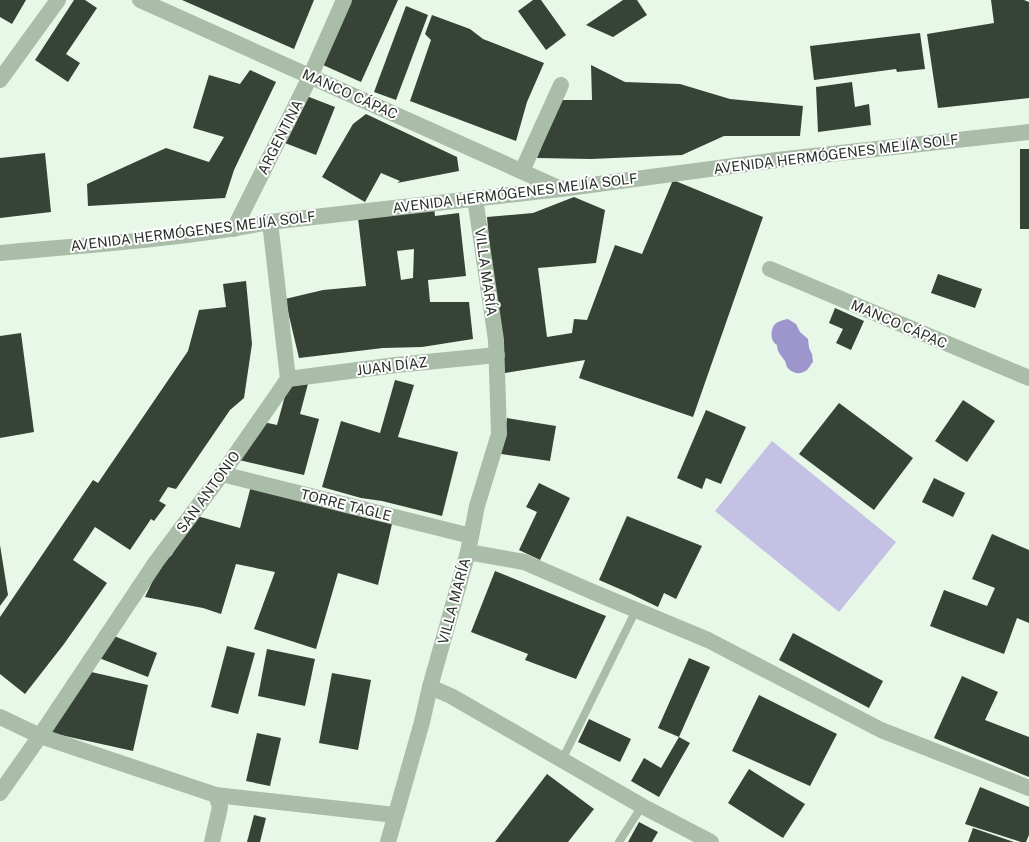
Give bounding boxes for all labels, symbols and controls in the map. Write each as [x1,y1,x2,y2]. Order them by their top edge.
street label: MANCO CÁPAC [300,65,401,122]
street label: ARGENTINA [254,97,306,177]
street label: AVENIDA HERMÓGENES MEJÍA SOLF [713,129,959,177]
street label: AVENIDA HERMÓGENES MEJÍA SOLF [392,168,638,216]
street label: AVENIDA HERMÓGENES MEJÍA SOLF [70,206,316,254]
street label: VILLA MARÍA [472,227,501,317]
street label: MANCO CÁPAC [849,296,950,351]
street label: JUAN DÍAZ [356,353,428,378]
street label: SAN ANTONIO [173,448,243,536]
street label: TORRE TAGLE [299,486,393,524]
street label: VILLA MARÍA [434,556,473,646]

